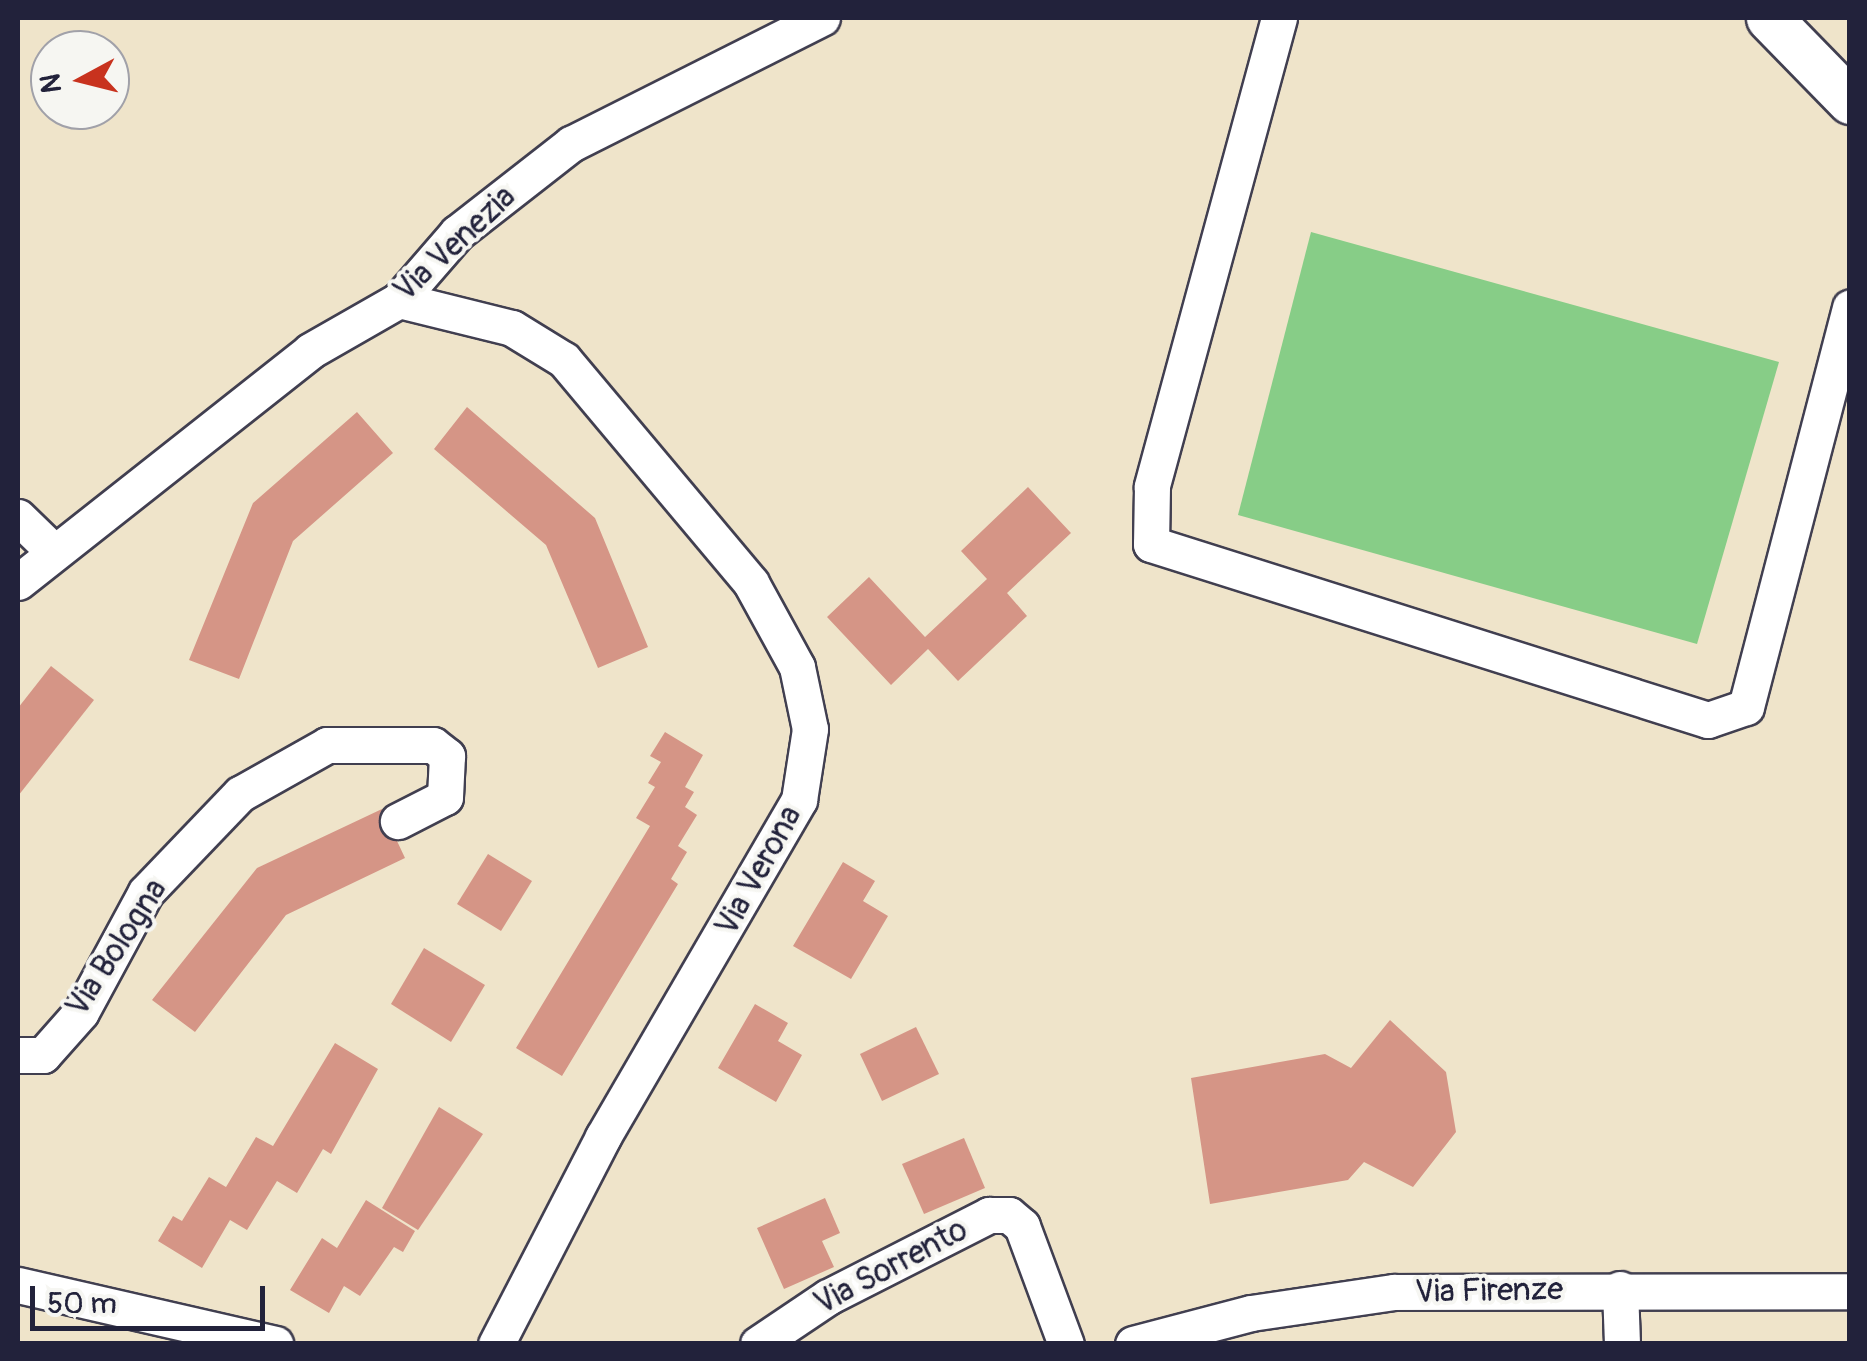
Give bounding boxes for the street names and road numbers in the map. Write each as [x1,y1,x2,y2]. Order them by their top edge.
street label: Via Venezia [386,178,524,310]
street label: Via Verona [708,799,810,943]
street label: Via Bologna [58,872,176,1024]
street label: Via Sorrento [808,1211,974,1323]
street label: Via Firenze [1415,1271,1563,1311]

